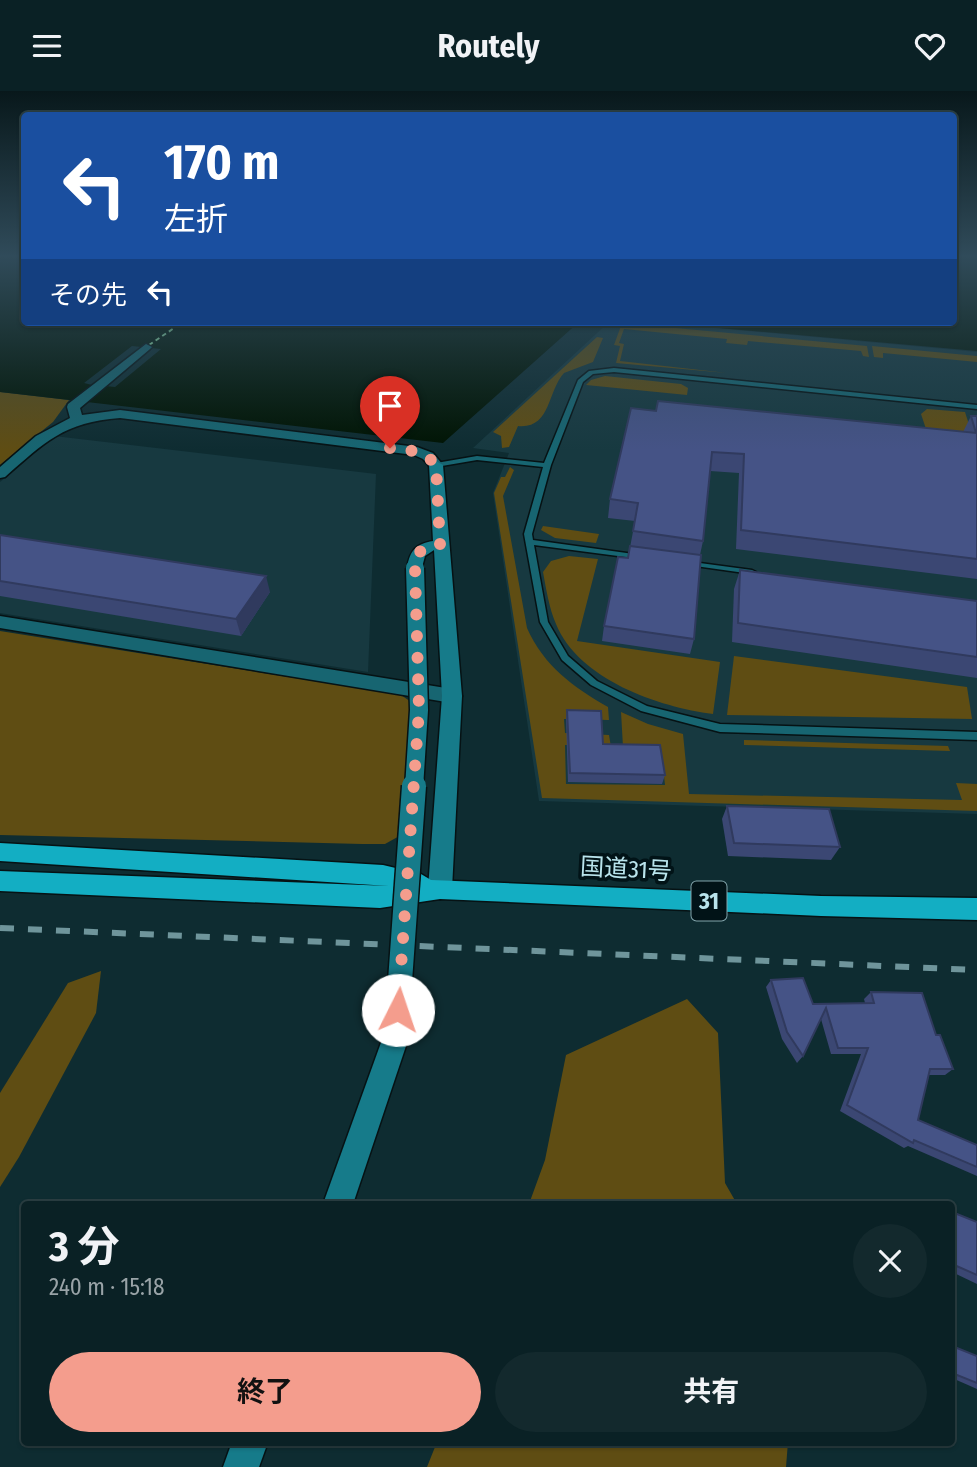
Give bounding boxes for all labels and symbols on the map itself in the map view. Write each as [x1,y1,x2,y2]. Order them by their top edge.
pin [360,376,420,448]
street label: 国道31号 [580,853,672,885]
road number: 31 [692,881,726,921]
position arrow [361,973,435,1047]

